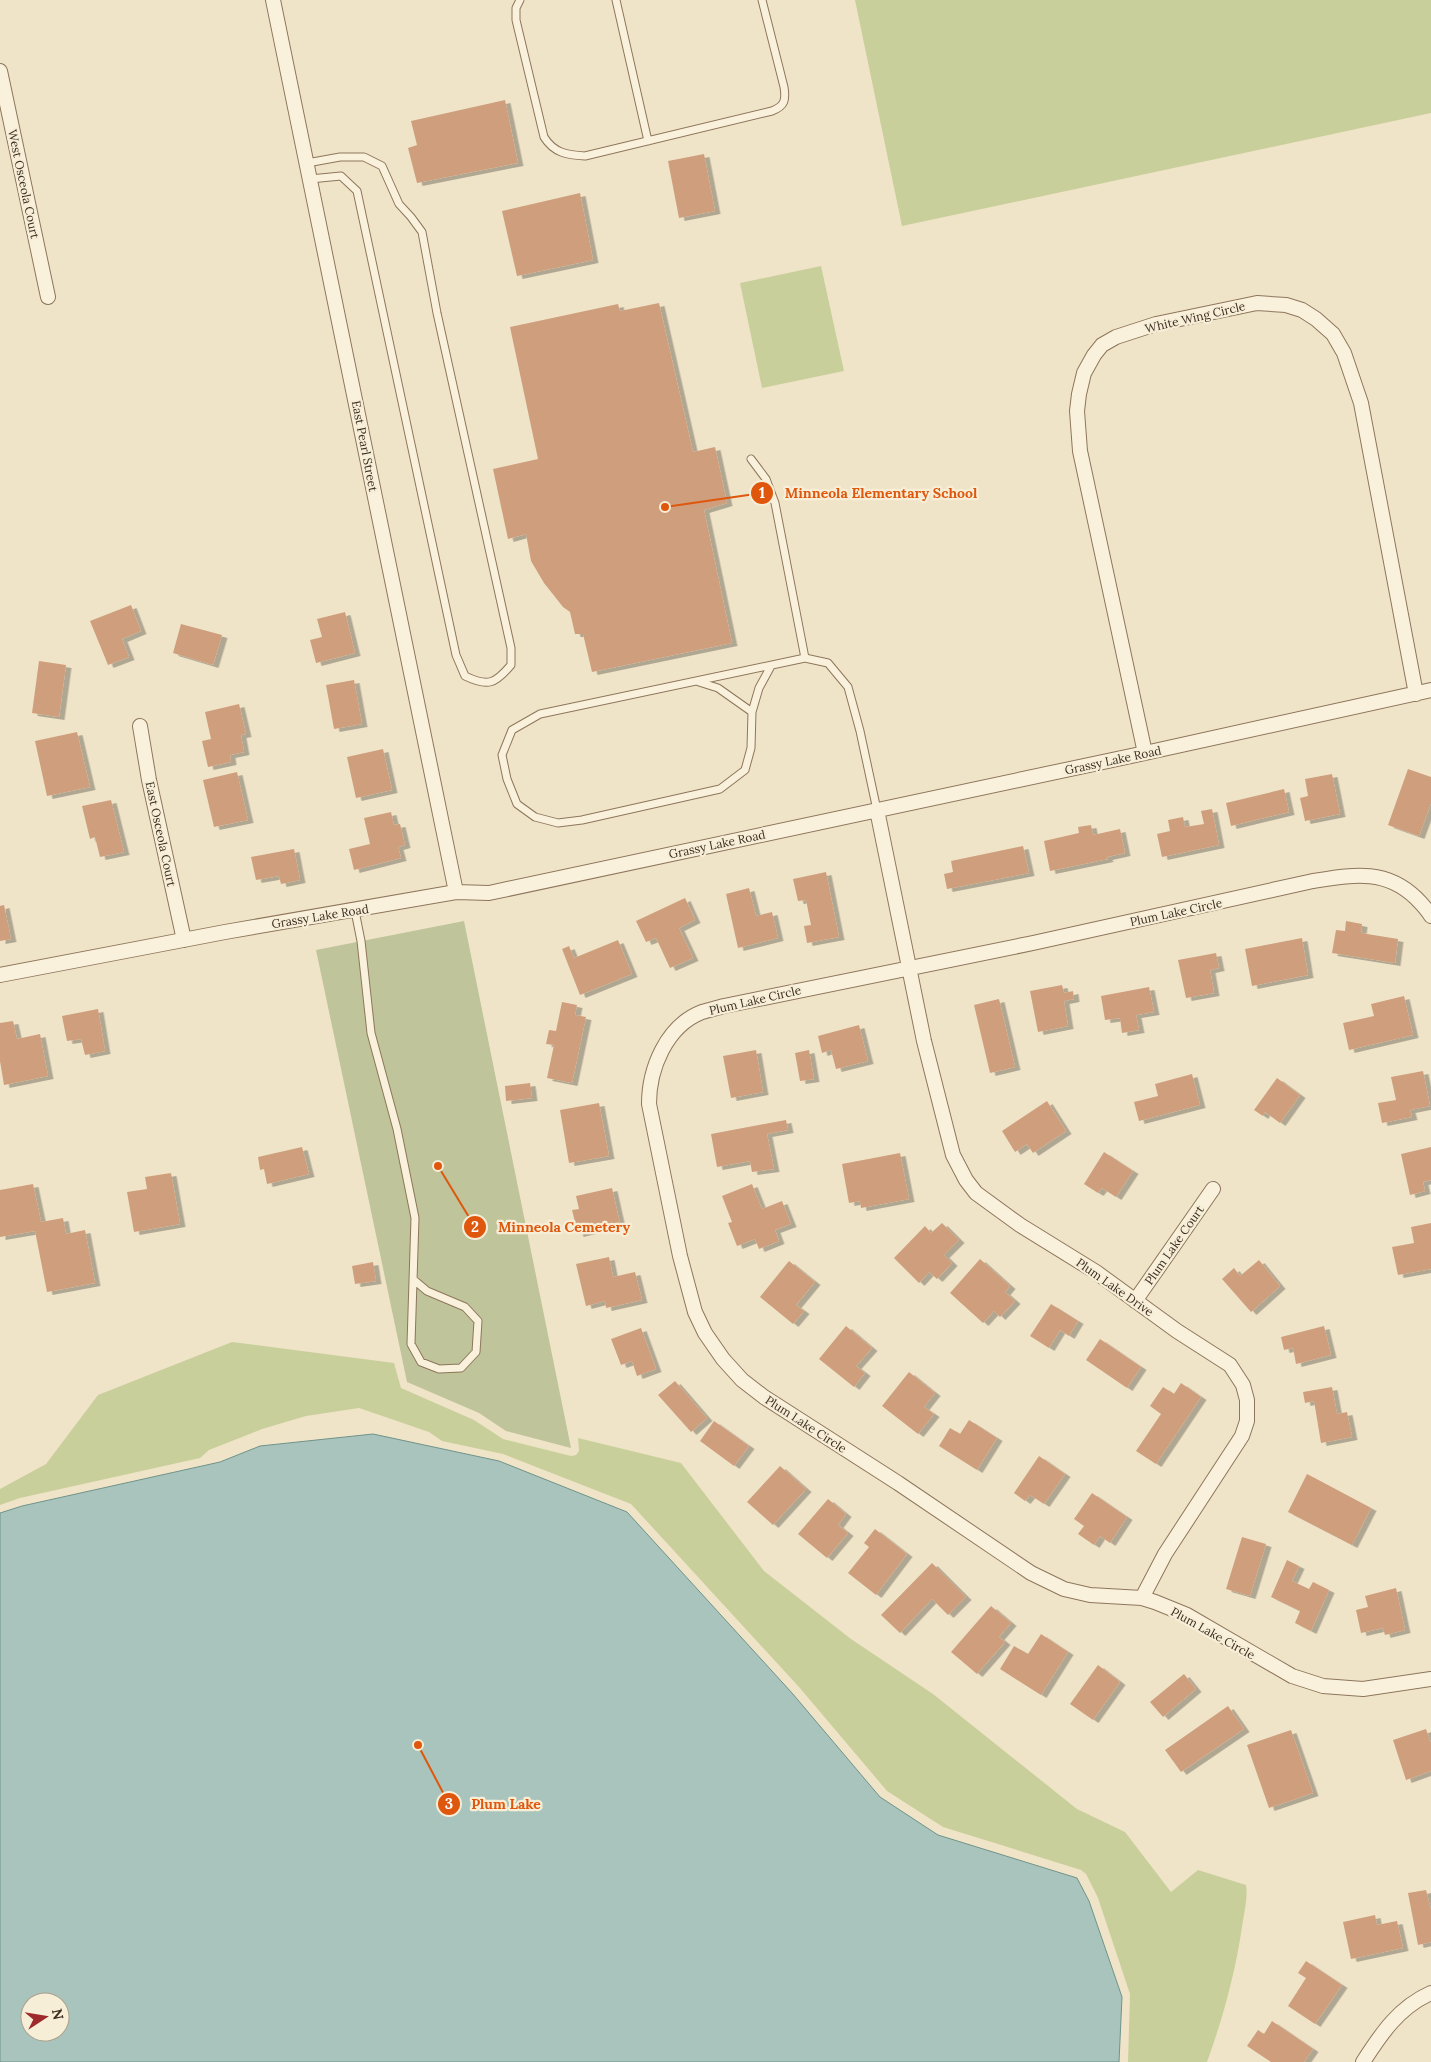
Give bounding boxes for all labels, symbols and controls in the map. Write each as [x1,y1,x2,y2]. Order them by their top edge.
street label: West Osceola Court [5,128,43,240]
street label: White Wing Circle [1143,298,1247,336]
street label: East Pearl Street [349,399,381,493]
callout: Minneola Elementary School [749,478,987,507]
text: 1 [759,483,765,502]
text: Minneola Elementary School [785,484,978,502]
street label: Grassy Lake Road [1063,742,1163,778]
street label: East Osceola Court [143,780,180,888]
street label: Grassy Lake Road [667,826,767,862]
street label: Plum Lake Circle [1128,895,1224,929]
street label: Grassy Lake Road [270,901,370,931]
street label: Plum Lake Circle [708,982,803,1018]
street label: Plum Lake Court [1141,1202,1207,1288]
callout: Minneola Cemetery [463,1212,640,1241]
text: 2 [471,1217,479,1236]
text: Minneola Cemetery [498,1218,630,1236]
street label: Plum Lake Drive [1073,1255,1157,1320]
street label: Plum Lake Circle [763,1392,850,1456]
street label: Plum Lake Circle [1168,1604,1258,1663]
callout: Plum Lake [437,1790,551,1819]
text: 3 [445,1794,453,1813]
text: Plum Lake [471,1795,541,1813]
north arrow [20,1992,70,2042]
text: N [48,2007,68,2022]

